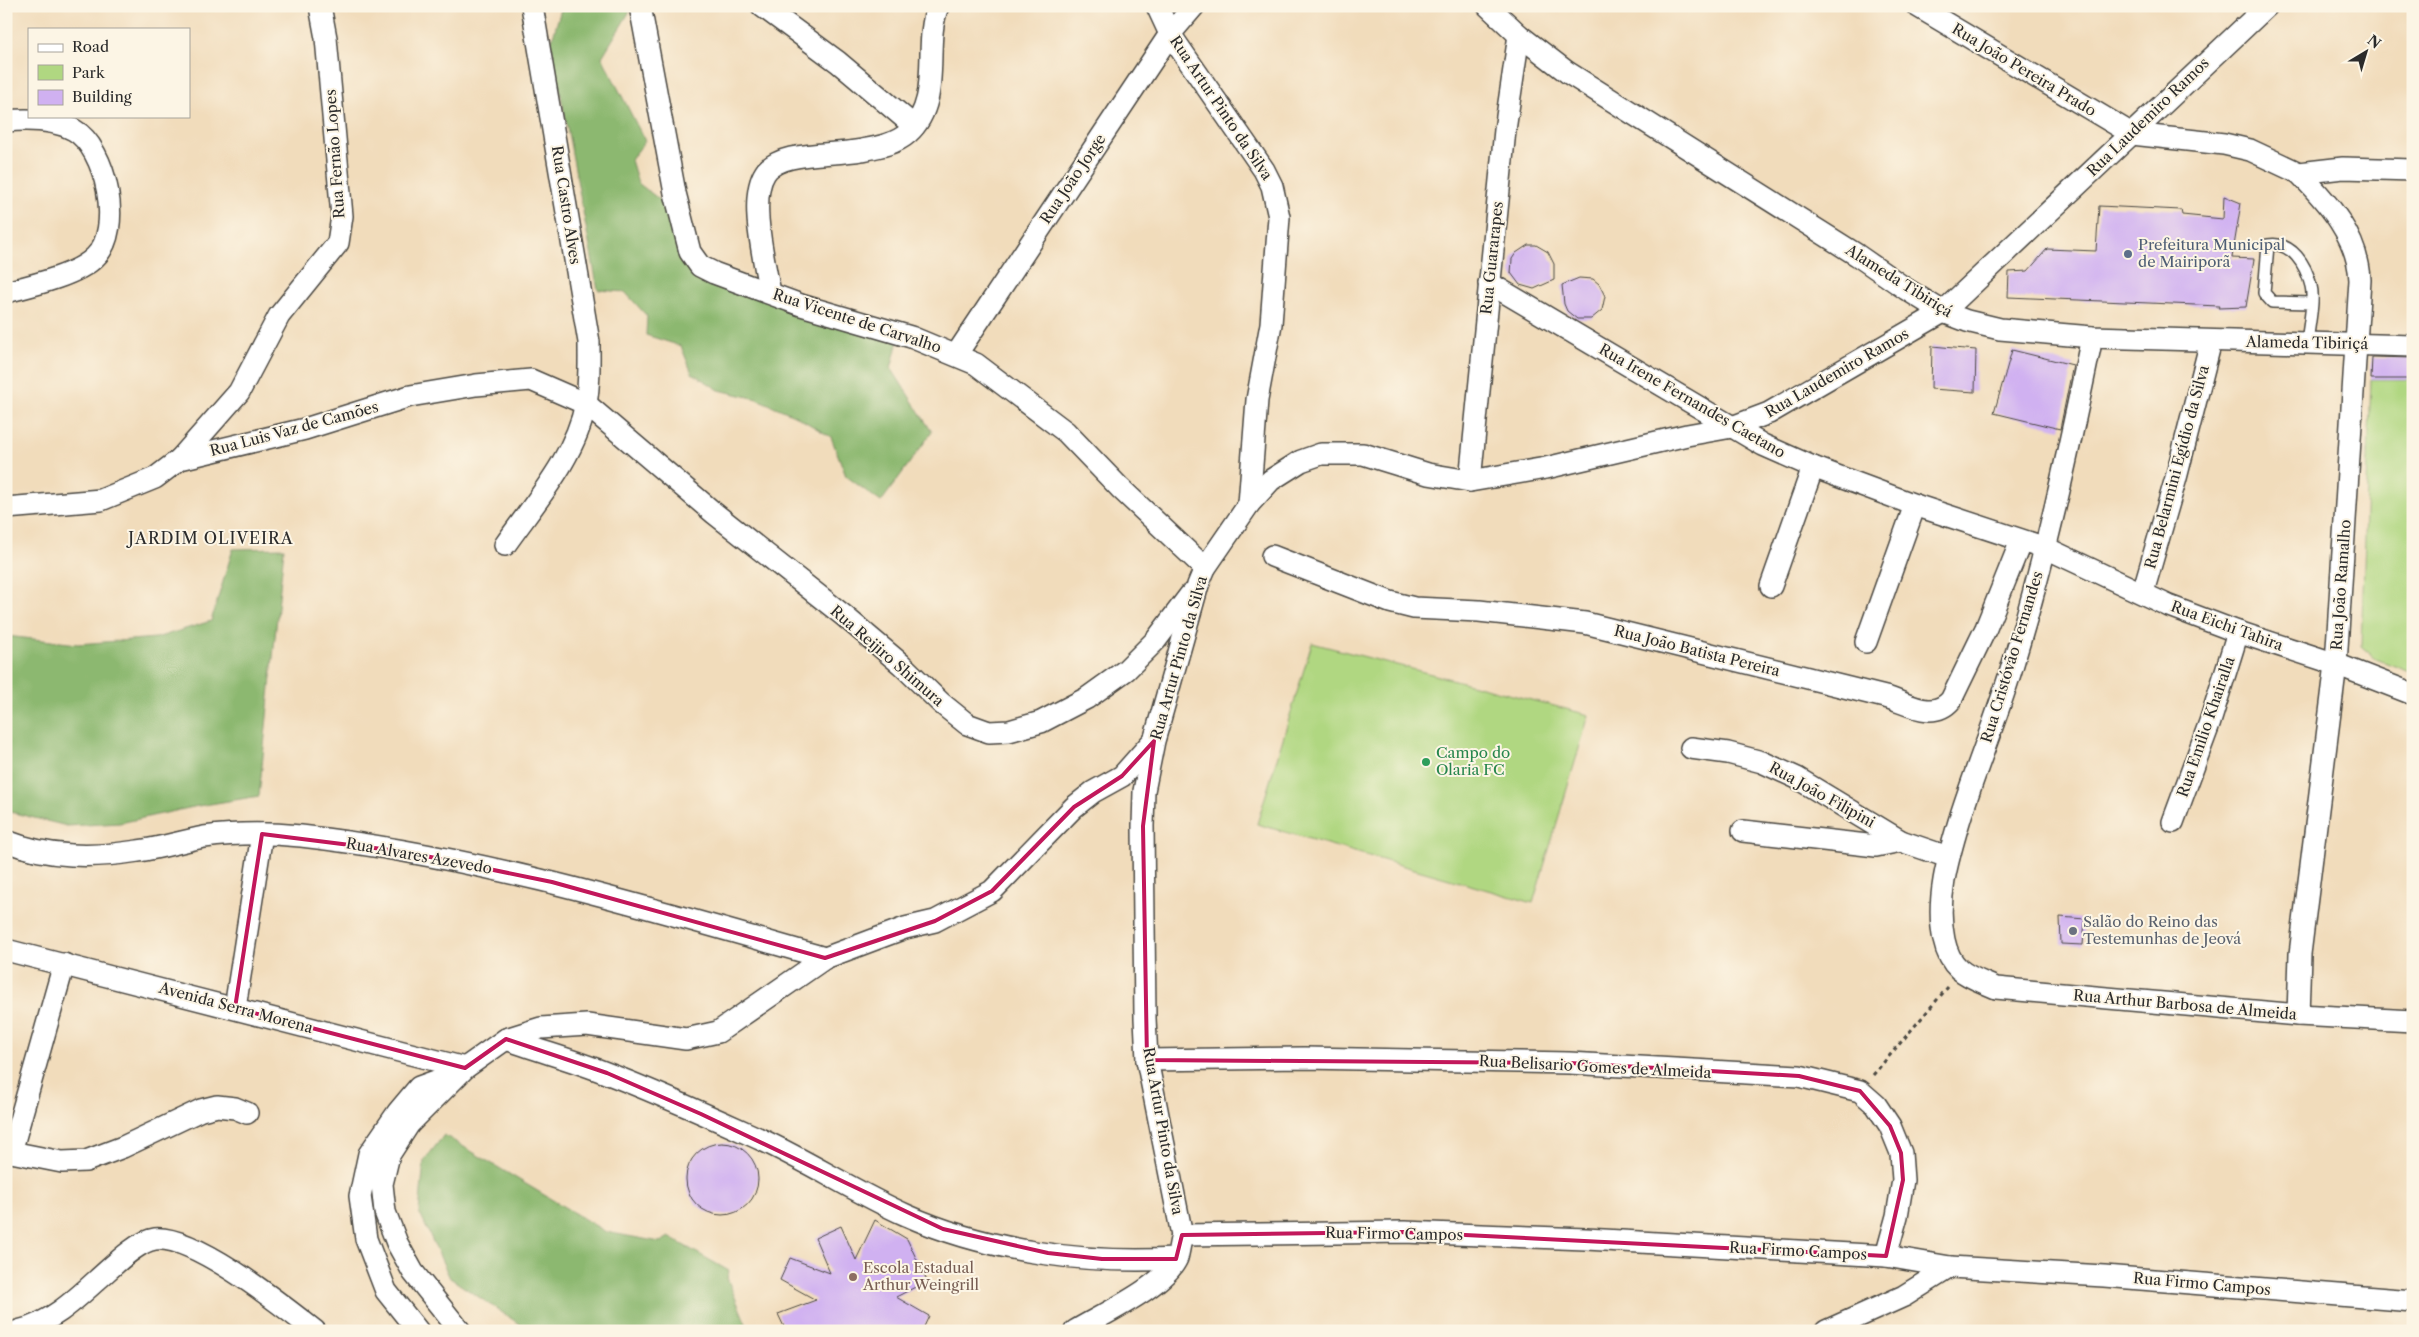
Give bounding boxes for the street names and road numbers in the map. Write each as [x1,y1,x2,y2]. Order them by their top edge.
street label: Rua João Pereira Prado [1949,19,2100,120]
street label: Rua Artur Pinto da Silva [1166,32,1277,184]
street label: Rua Laudemiro Ramos [2082,53,2213,180]
street label: Rua Fernão Lopes [321,89,348,219]
street label: Rua João Jorge [1036,130,1110,227]
street label: Rua Castro Alves [548,144,585,266]
street label: Rua Guararapes [1476,200,1507,315]
street label: Alameda Tibiriçá [1842,240,1956,321]
street label: Rua Vicente de Carvalho [770,284,944,357]
street label: Rua Laudemiro Ramos [1761,324,1912,422]
street label: Alameda Tibiriçá [2245,332,2368,353]
street label: Rua Irene Fernandes Caetano [1596,339,1789,462]
street label: Rua Belarmini Egídio da Silva [2140,363,2213,571]
street label: Rua Luis Vaz de Camões [208,397,380,460]
street label: Rua João Ramalho [2326,519,2355,651]
street label: Rua Cristóvão Fernandes [1976,569,2047,745]
street label: Rua Artur Pinto da Silva [1146,573,1211,742]
street label: Rua Eichi Tahira [2168,596,2286,655]
street label: Rua Reijiro Shimura [827,601,948,710]
street label: Rua João Batista Pereira [1612,621,1782,680]
street label: Rua Emilio Khairalla [2173,654,2239,800]
street label: Rua João Filipini [1766,758,1879,832]
street label: Rua Alvares Azevedo [344,833,494,878]
street label: Avenida Serra Morena [156,978,315,1037]
street label: Rua Arthur Barbosa de Almeida [2072,985,2298,1024]
street label: Rua Artur Pinto da Silva [1139,1046,1188,1216]
street label: Rua Belisario Gomes de Almeida [1478,1051,1712,1082]
street label: Rua Firmo Campos [1325,1223,1463,1244]
street label: Rua Firmo Campos [1729,1237,1867,1264]
street label: Rua Firmo Campos [2132,1268,2272,1299]

